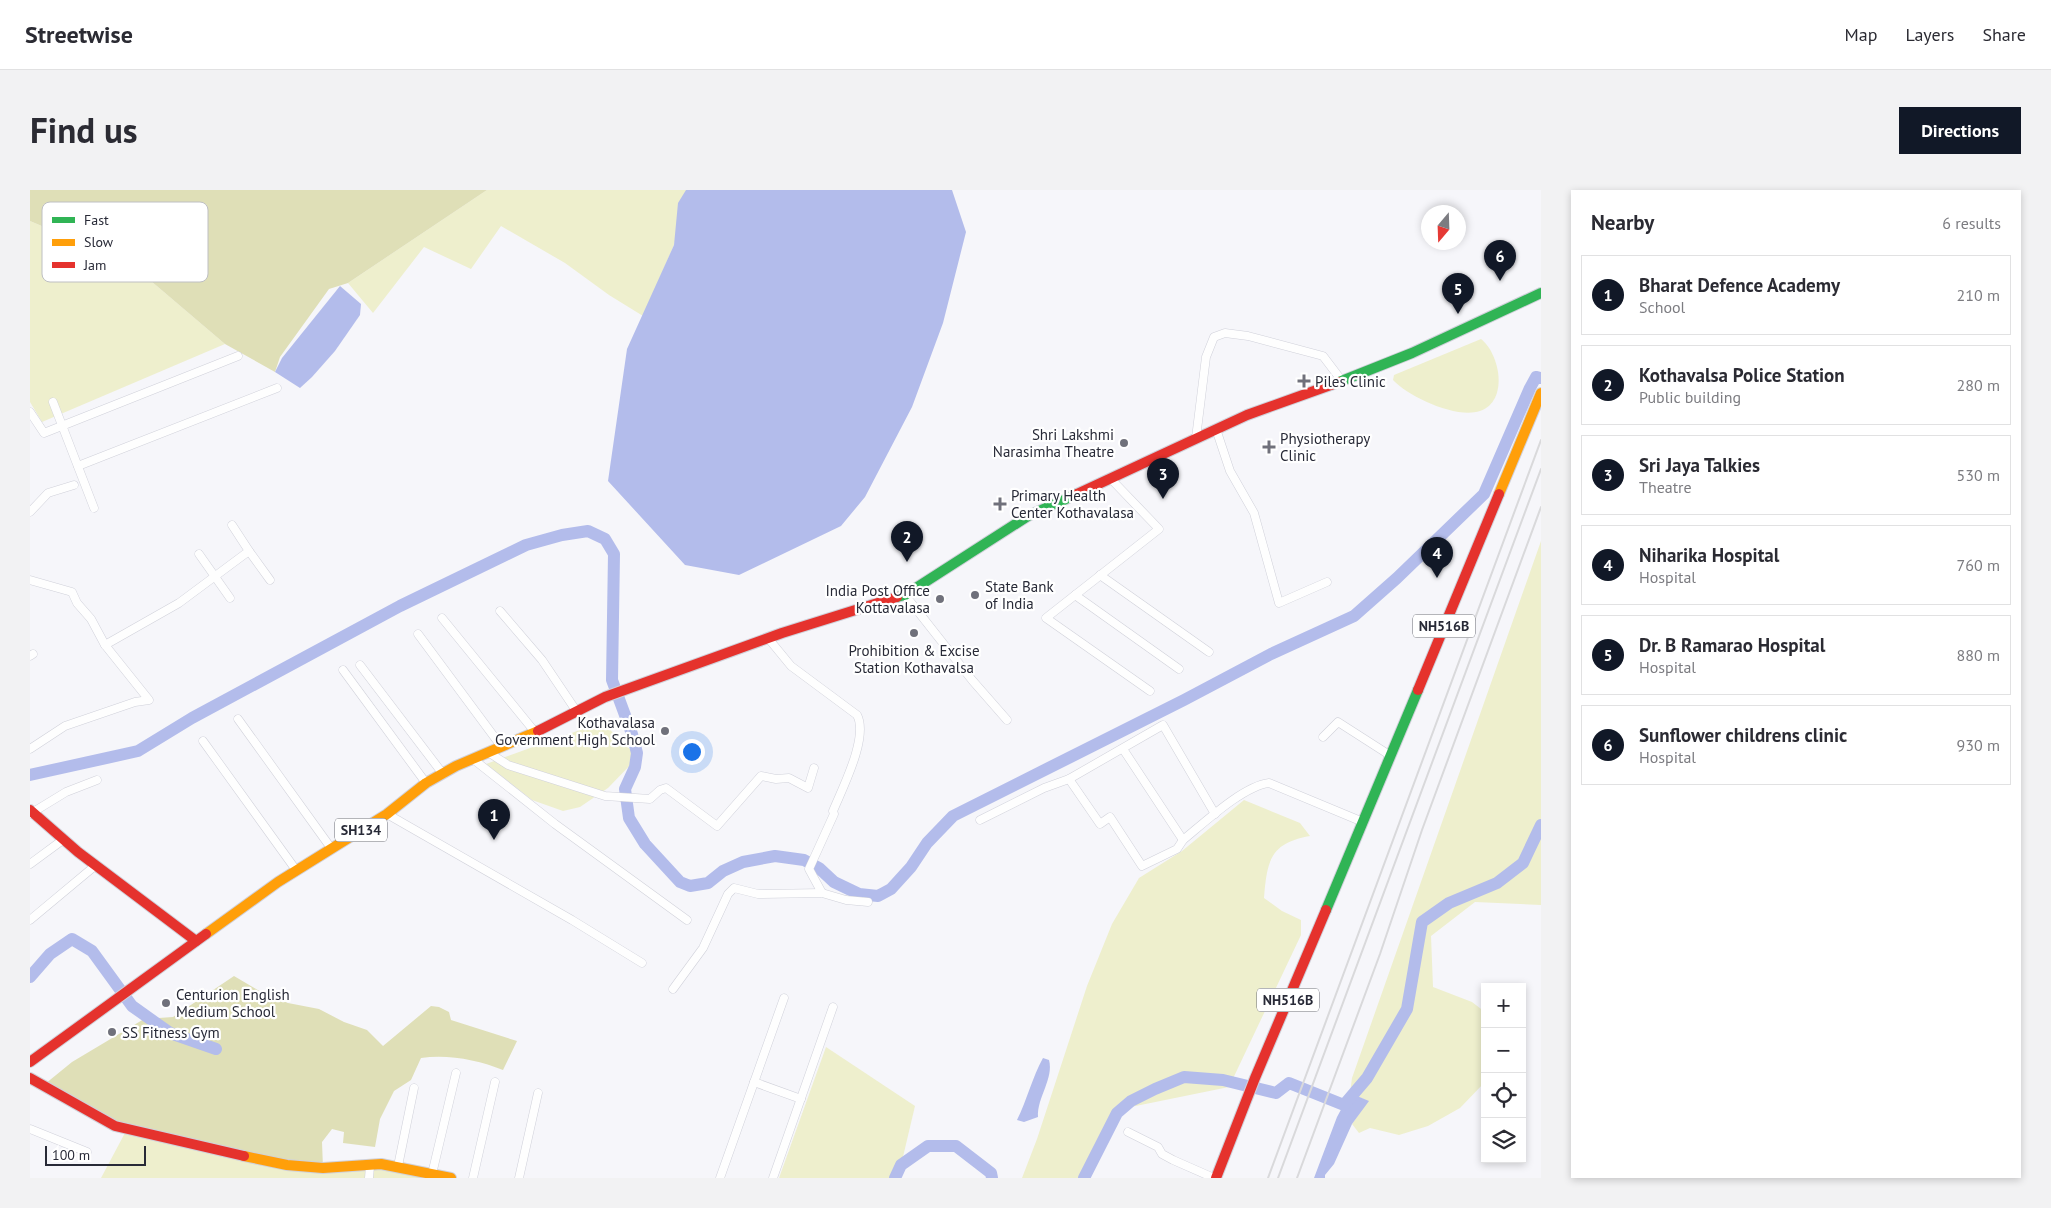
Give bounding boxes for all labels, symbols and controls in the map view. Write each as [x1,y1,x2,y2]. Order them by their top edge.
text: Streetwise [25,19,133,50]
text: Map [1845,23,1877,46]
text: Layers [1905,23,1954,46]
text: Share [1982,23,2026,46]
text: Find us [30,107,138,153]
button: Directions [1899,107,2021,154]
legend [42,202,208,282]
north arrow [1421,205,1466,250]
text: Nearby [1591,209,1654,236]
text: Fast [84,211,109,229]
text: 6 results [1942,213,2001,233]
text: Slow [84,233,114,251]
pin: 6 [1484,240,1516,281]
text: Jam [83,256,106,274]
pin: 5 [1442,273,1474,314]
text: Bharat Defence Academy [1639,273,1840,297]
text: 1 [1603,285,1613,305]
text: 210 m [1957,285,2000,305]
text: School [1639,297,1685,317]
text: Kothavalsa Police Station [1639,363,1845,387]
place label: Piles Clinic [1315,372,1386,391]
marker: Piles Clinic [1297,374,1311,388]
text: 2 [1603,375,1613,395]
text: 280 m [1957,375,2000,395]
text: Public building [1639,387,1741,407]
place label: Shri Lakshmi Narasimha Theatre [993,425,1114,461]
place label: Physiotherapy Clinic [1280,429,1370,465]
marker: Shri Lakshmi Narasimha Theatre [1118,437,1130,449]
marker: Physiotherapy Clinic [1262,440,1276,454]
text: Sri Jaya Talkies [1639,453,1760,477]
pin: 3 [1147,458,1179,499]
text: 3 [1603,465,1613,485]
text: 530 m [1957,465,2000,485]
text: Theatre [1639,477,1692,497]
place label: Primary Health Center Kothavalasa [1011,486,1134,522]
marker: Primary Health Center Kothavalasa [993,497,1007,511]
pin: 2 [891,521,923,562]
pin: 4 [1421,537,1453,578]
text: Niharika Hospital [1639,543,1779,567]
text: 4 [1603,555,1613,575]
text: 760 m [1957,555,2000,575]
text: Hospital [1639,567,1696,587]
place label: State Bank of India [985,577,1054,613]
place label: India Post Office Kottavalasa [825,581,930,617]
marker: State Bank of India [969,589,981,601]
marker: India Post Office Kottavalasa [934,593,946,605]
road number: NH516B [1413,614,1475,638]
marker: Prohibition & Excise Station Kothavalsa [908,627,920,639]
text: Dr. B Ramarao Hospital [1639,633,1825,657]
place label: Prohibition & Excise Station Kothavalsa [848,641,980,677]
text: 5 [1603,645,1613,665]
text: 880 m [1957,645,2000,665]
text: Hospital [1639,657,1696,677]
place label: Kothavalasa Government High School [495,713,656,749]
text: Sunflower childrens clinic [1639,723,1847,747]
marker: Kothavalasa Government High School [659,725,671,737]
text: 6 [1603,735,1613,755]
text: 930 m [1957,735,2000,755]
your location [679,739,705,765]
text: Hospital [1639,747,1696,767]
pin: 1 [478,799,510,840]
road number: SH134 [335,818,387,842]
map controls [1481,983,1526,1163]
button: + [1481,983,1526,1028]
place label: Centurion English Medium School [176,985,290,1021]
road number: NH516B [1257,988,1319,1012]
marker: Centurion English Medium School [160,997,172,1009]
place label: SS Fitness Gym [122,1023,220,1042]
marker: SS Fitness Gym [106,1026,118,1038]
button: − [1481,1028,1526,1073]
button: locate [1481,1073,1526,1118]
button: layers [1481,1118,1526,1163]
scale bar [45,1143,146,1166]
text: 100 m [52,1146,90,1164]

